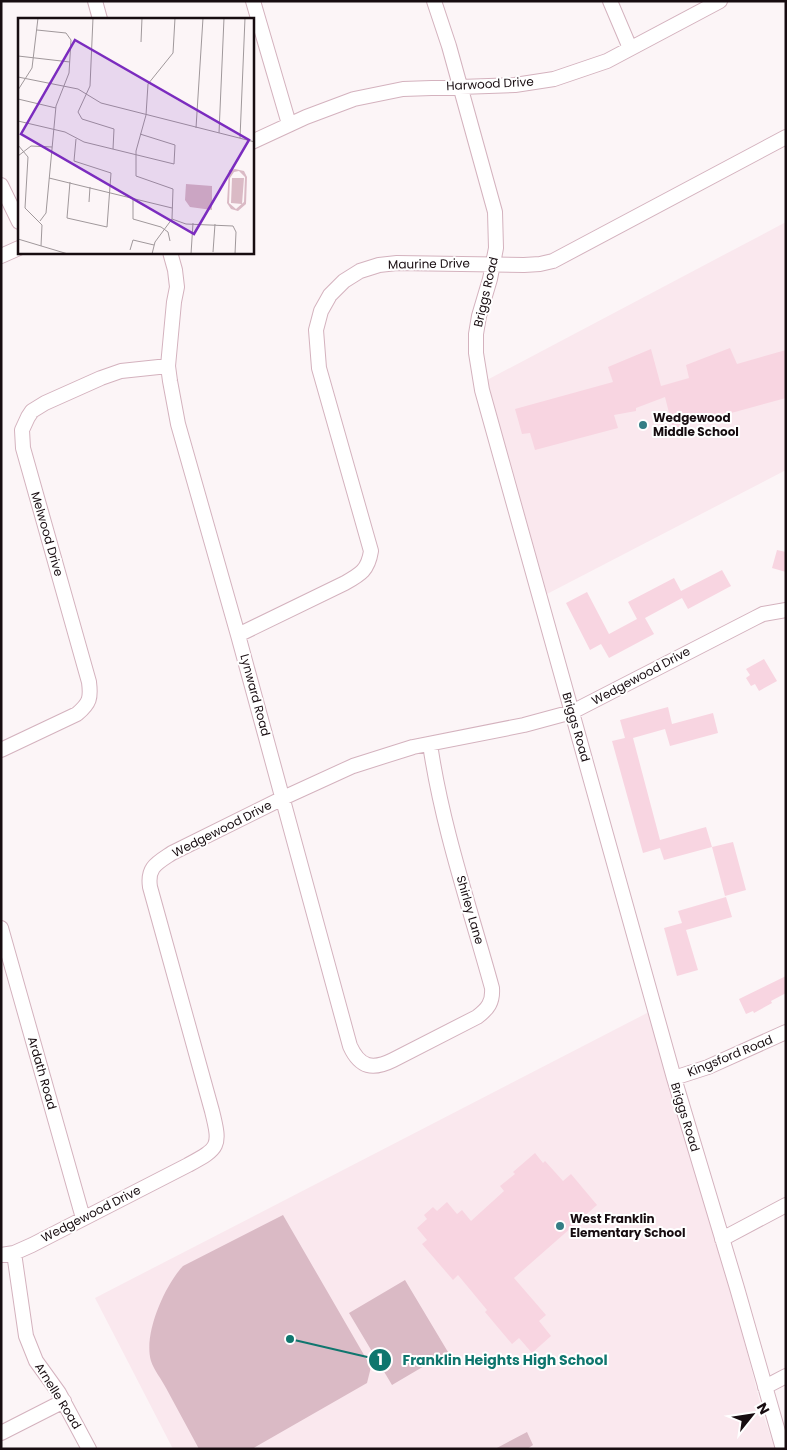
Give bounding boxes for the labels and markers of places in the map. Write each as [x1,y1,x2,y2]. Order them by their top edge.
place label: Wedgewood Middle School [653,409,739,440]
marker: Wedgewood Middle School [637,419,649,431]
place label: West Franklin Elementary School [570,1210,685,1241]
marker: West Franklin Elementary School [554,1220,566,1232]
callout: Franklin Heights High School [367,1346,617,1375]

